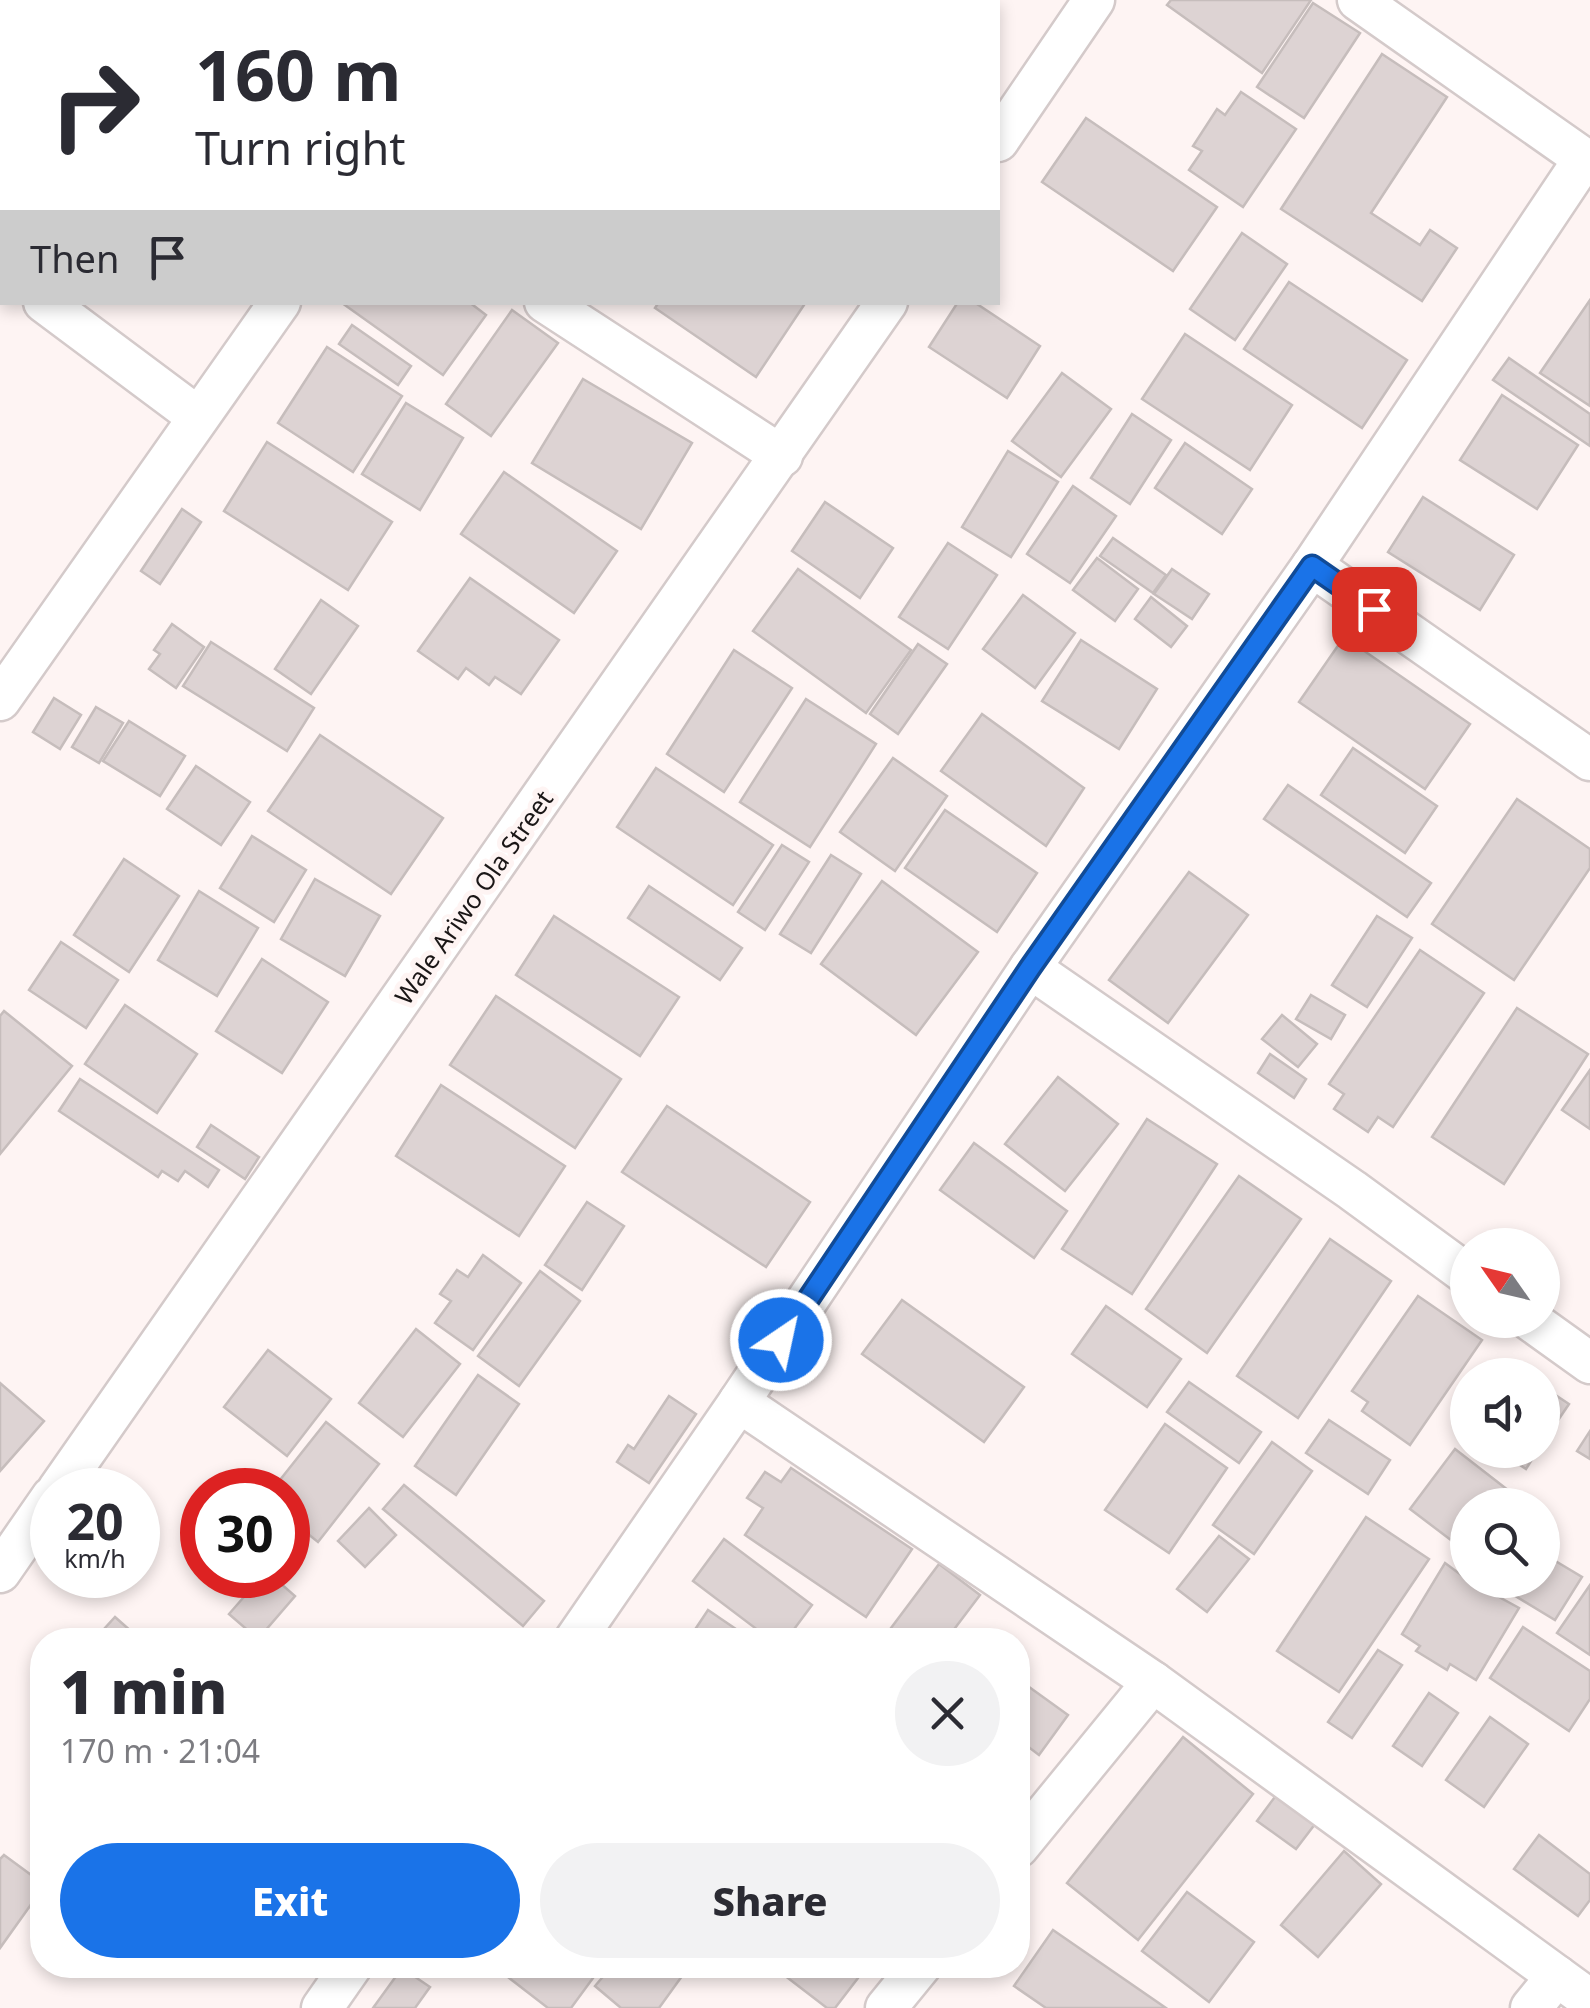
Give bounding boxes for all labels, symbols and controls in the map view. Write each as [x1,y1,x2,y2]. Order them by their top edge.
text: 160 m [195,26,402,122]
icon: right [30,40,160,170]
text: Turn right [195,117,406,178]
icon: arrive [140,230,195,285]
text: Then [30,232,120,284]
pin [1332,567,1417,652]
icon: arrive [1347,582,1402,637]
street label: Wale Ariwo Ola Street [386,783,560,1011]
north arrow [1450,1228,1560,1338]
map controls [1450,1228,1560,1598]
position arrow [729,1288,833,1392]
button: sound [1450,1358,1560,1468]
speed limit sign: 30 [180,1468,310,1598]
text: 20 [66,1487,124,1555]
button: search [1450,1488,1560,1598]
text: km/h [64,1541,126,1575]
text: 1 min [60,1650,228,1732]
button: close [895,1661,1000,1766]
text: 170 m · 21:04 [60,1729,260,1772]
button: Exit [60,1843,520,1958]
button: Share [540,1843,1000,1958]

